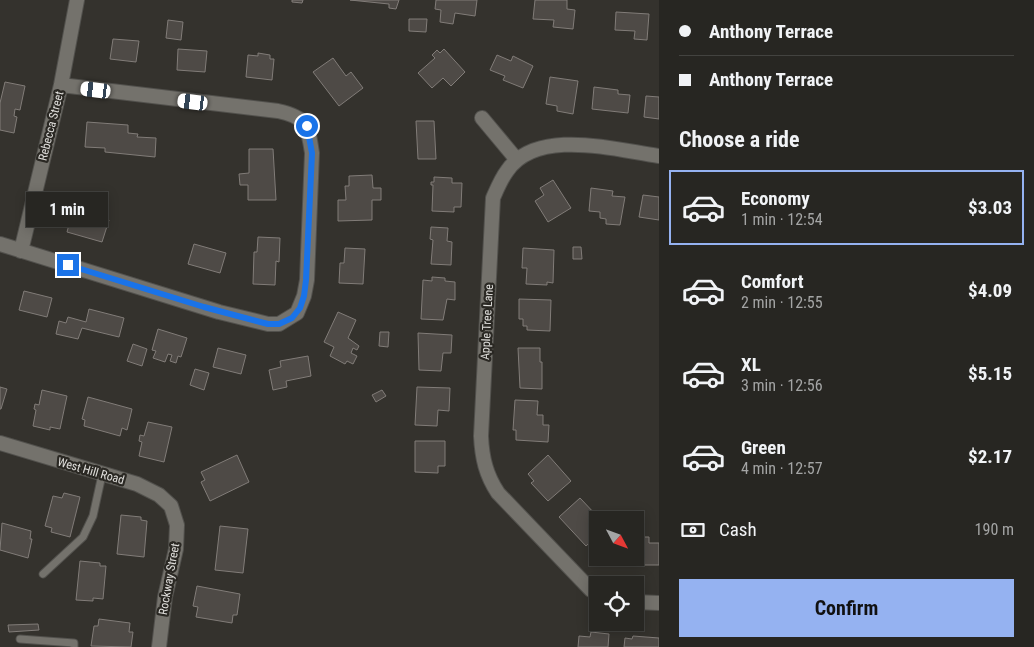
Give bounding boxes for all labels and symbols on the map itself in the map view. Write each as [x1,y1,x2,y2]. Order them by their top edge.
car [80,81,111,99]
street label: Rebecca Street [36,89,67,162]
car [177,93,208,111]
route start [296,115,318,137]
callout: 1 min [27,192,109,228]
route end [57,254,79,276]
street label: Apple Tree Lane [478,283,496,360]
street label: West Hill Road [56,455,126,487]
north arrow [589,511,644,566]
street label: Rockway Street [156,542,182,616]

